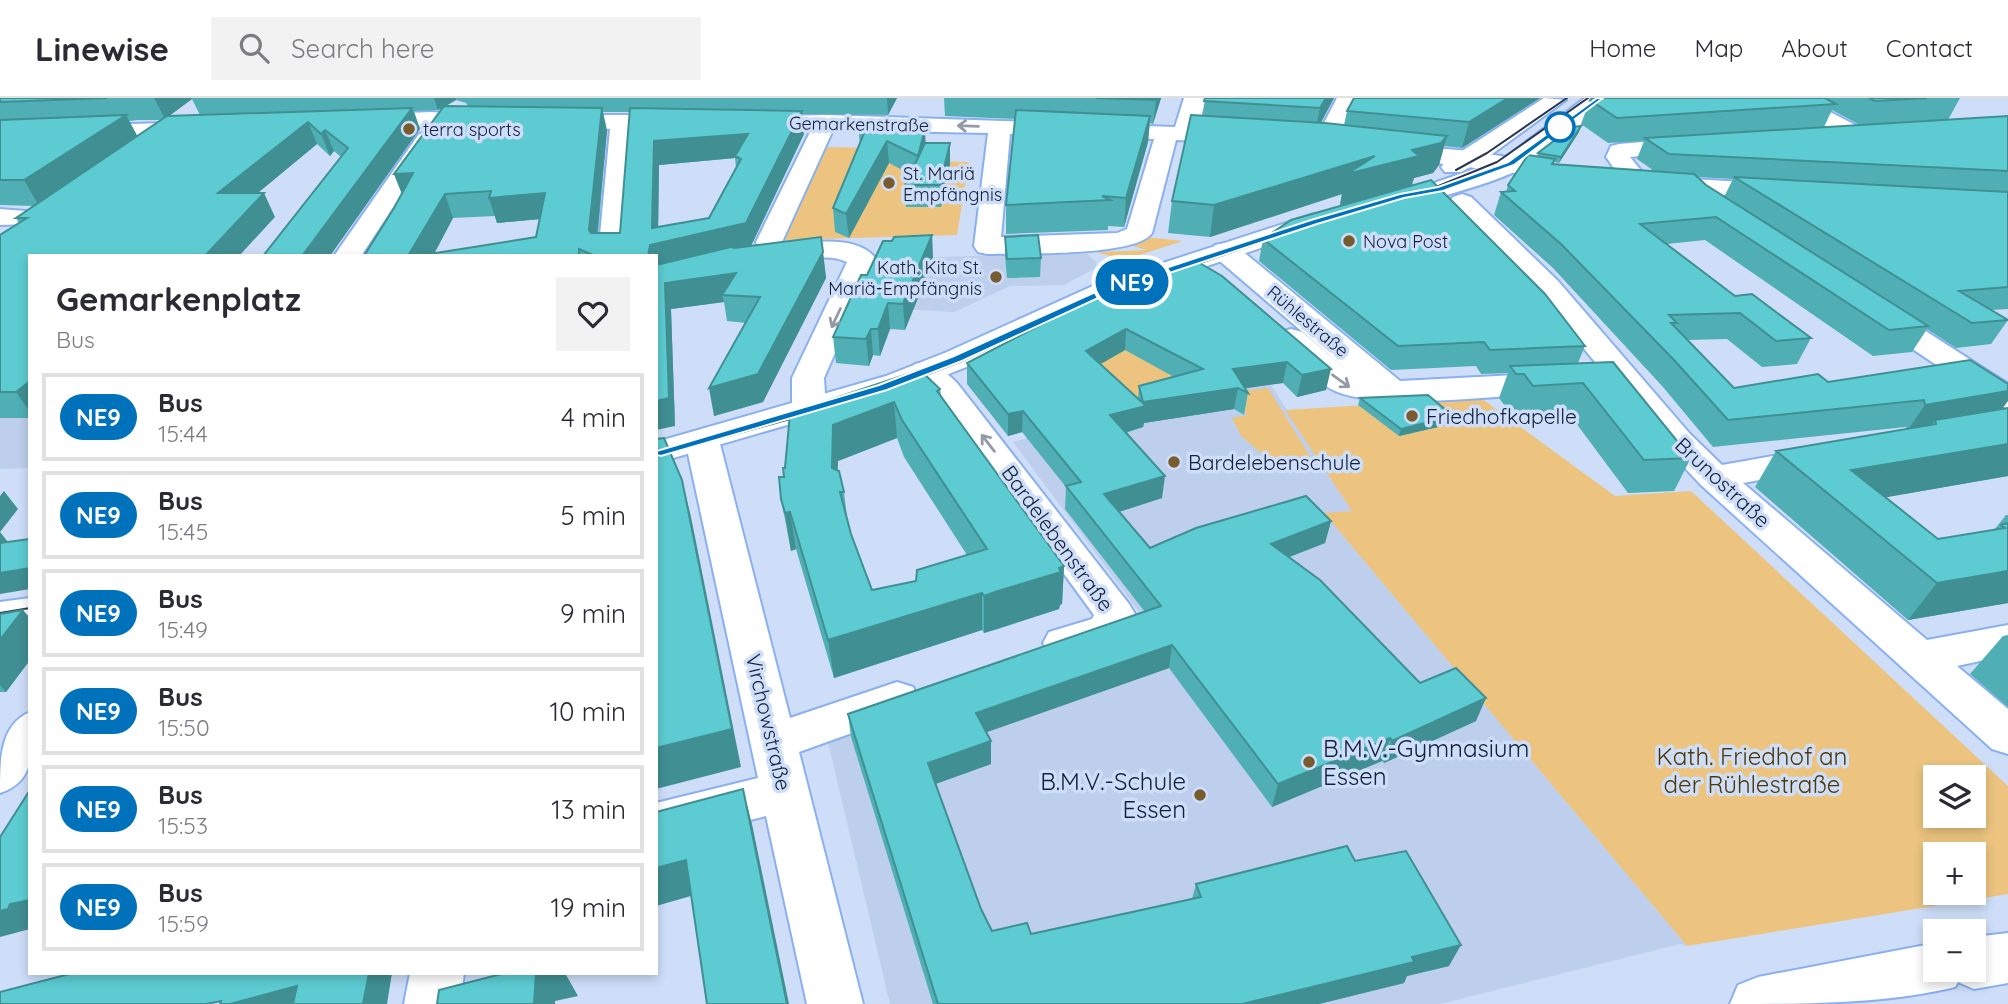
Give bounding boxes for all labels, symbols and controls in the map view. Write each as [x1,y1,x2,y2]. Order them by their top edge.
search box [211,17,701,80]
text: Linewise [35,28,169,69]
icon: search [235,29,273,67]
text: Search here [291,32,435,65]
text: Home [1589,33,1656,63]
text: Map [1694,33,1743,63]
text: About [1781,33,1848,63]
text: Contact [1886,33,1973,63]
street label: Gemarkenstraße [789,111,929,137]
unlabelled marker [1545,112,1575,142]
place label: terra sports [423,118,521,141]
one-way arrow [957,119,980,132]
marker: terra sports [401,121,417,137]
place label: St. Mariä Empfängnis [903,162,1002,206]
marker: St. Mariä Empfängnis [881,175,897,191]
place label: Nova Post [1363,230,1448,253]
marker: Nova Post [1341,233,1357,249]
place label: Kath. Kita St. Mariä-Empfängnis [828,256,982,300]
line badge: NE9 [1092,259,1172,305]
text: NE9 [1110,267,1155,297]
marker: Kath. Kita St. Mariä-Empfängnis [988,269,1004,285]
button: heart [556,277,630,351]
text: Gemarkenplatz [56,278,301,319]
street label: Rühlestraße [1262,280,1354,362]
one-way arrow [829,307,842,328]
text: Bus [56,325,95,354]
one-way arrow [1331,374,1350,389]
text: Bus [158,386,203,419]
text: 4 min [561,401,626,434]
text: NE9 [76,402,121,432]
place label: Friedhofkapelle [1426,403,1577,429]
marker: Friedhofkapelle [1404,408,1420,424]
text: 15:44 [158,419,208,448]
street label: Brunostraße [1670,431,1776,533]
one-way arrow [980,435,995,453]
place label: Bardelebenschule [1188,449,1361,475]
marker: Bardelebenschule [1166,454,1182,470]
street label: Bardelebenstraße [996,460,1120,616]
text: Bus [158,484,203,517]
text: 5 min [560,499,626,532]
text: NE9 [76,500,121,530]
text: 15:45 [158,517,208,546]
text: Bus [158,582,203,615]
text: 9 min [560,597,626,630]
text: NE9 [76,598,121,628]
text: 15:49 [158,615,208,644]
street label: Virchowstraße [741,651,797,793]
text: Bus [158,680,203,713]
text: 10 min [550,695,626,728]
text: NE9 [76,696,121,726]
text: 15:50 [158,713,210,742]
place label: B.M.V.-Gymnasium Essen [1323,733,1529,791]
park label: Kath. Friedhof an der Rühlestraße [1657,741,1848,799]
marker: B.M.V.-Gymnasium Essen [1301,754,1317,770]
map controls [1923,765,1986,982]
button: layers [1923,765,1986,828]
place label: B.M.V.-Schule Essen [1040,766,1186,824]
text: Bus [158,778,203,811]
marker: B.M.V.-Schule Essen [1192,787,1208,803]
text: 13 min [551,793,626,826]
text: NE9 [76,794,121,824]
text: 15:53 [158,811,208,840]
button: + [1923,842,1986,905]
text: Bus [158,876,203,909]
text: 19 min [550,891,626,924]
text: NE9 [76,892,121,922]
text: 15:59 [158,909,209,938]
button: − [1923,919,1986,982]

